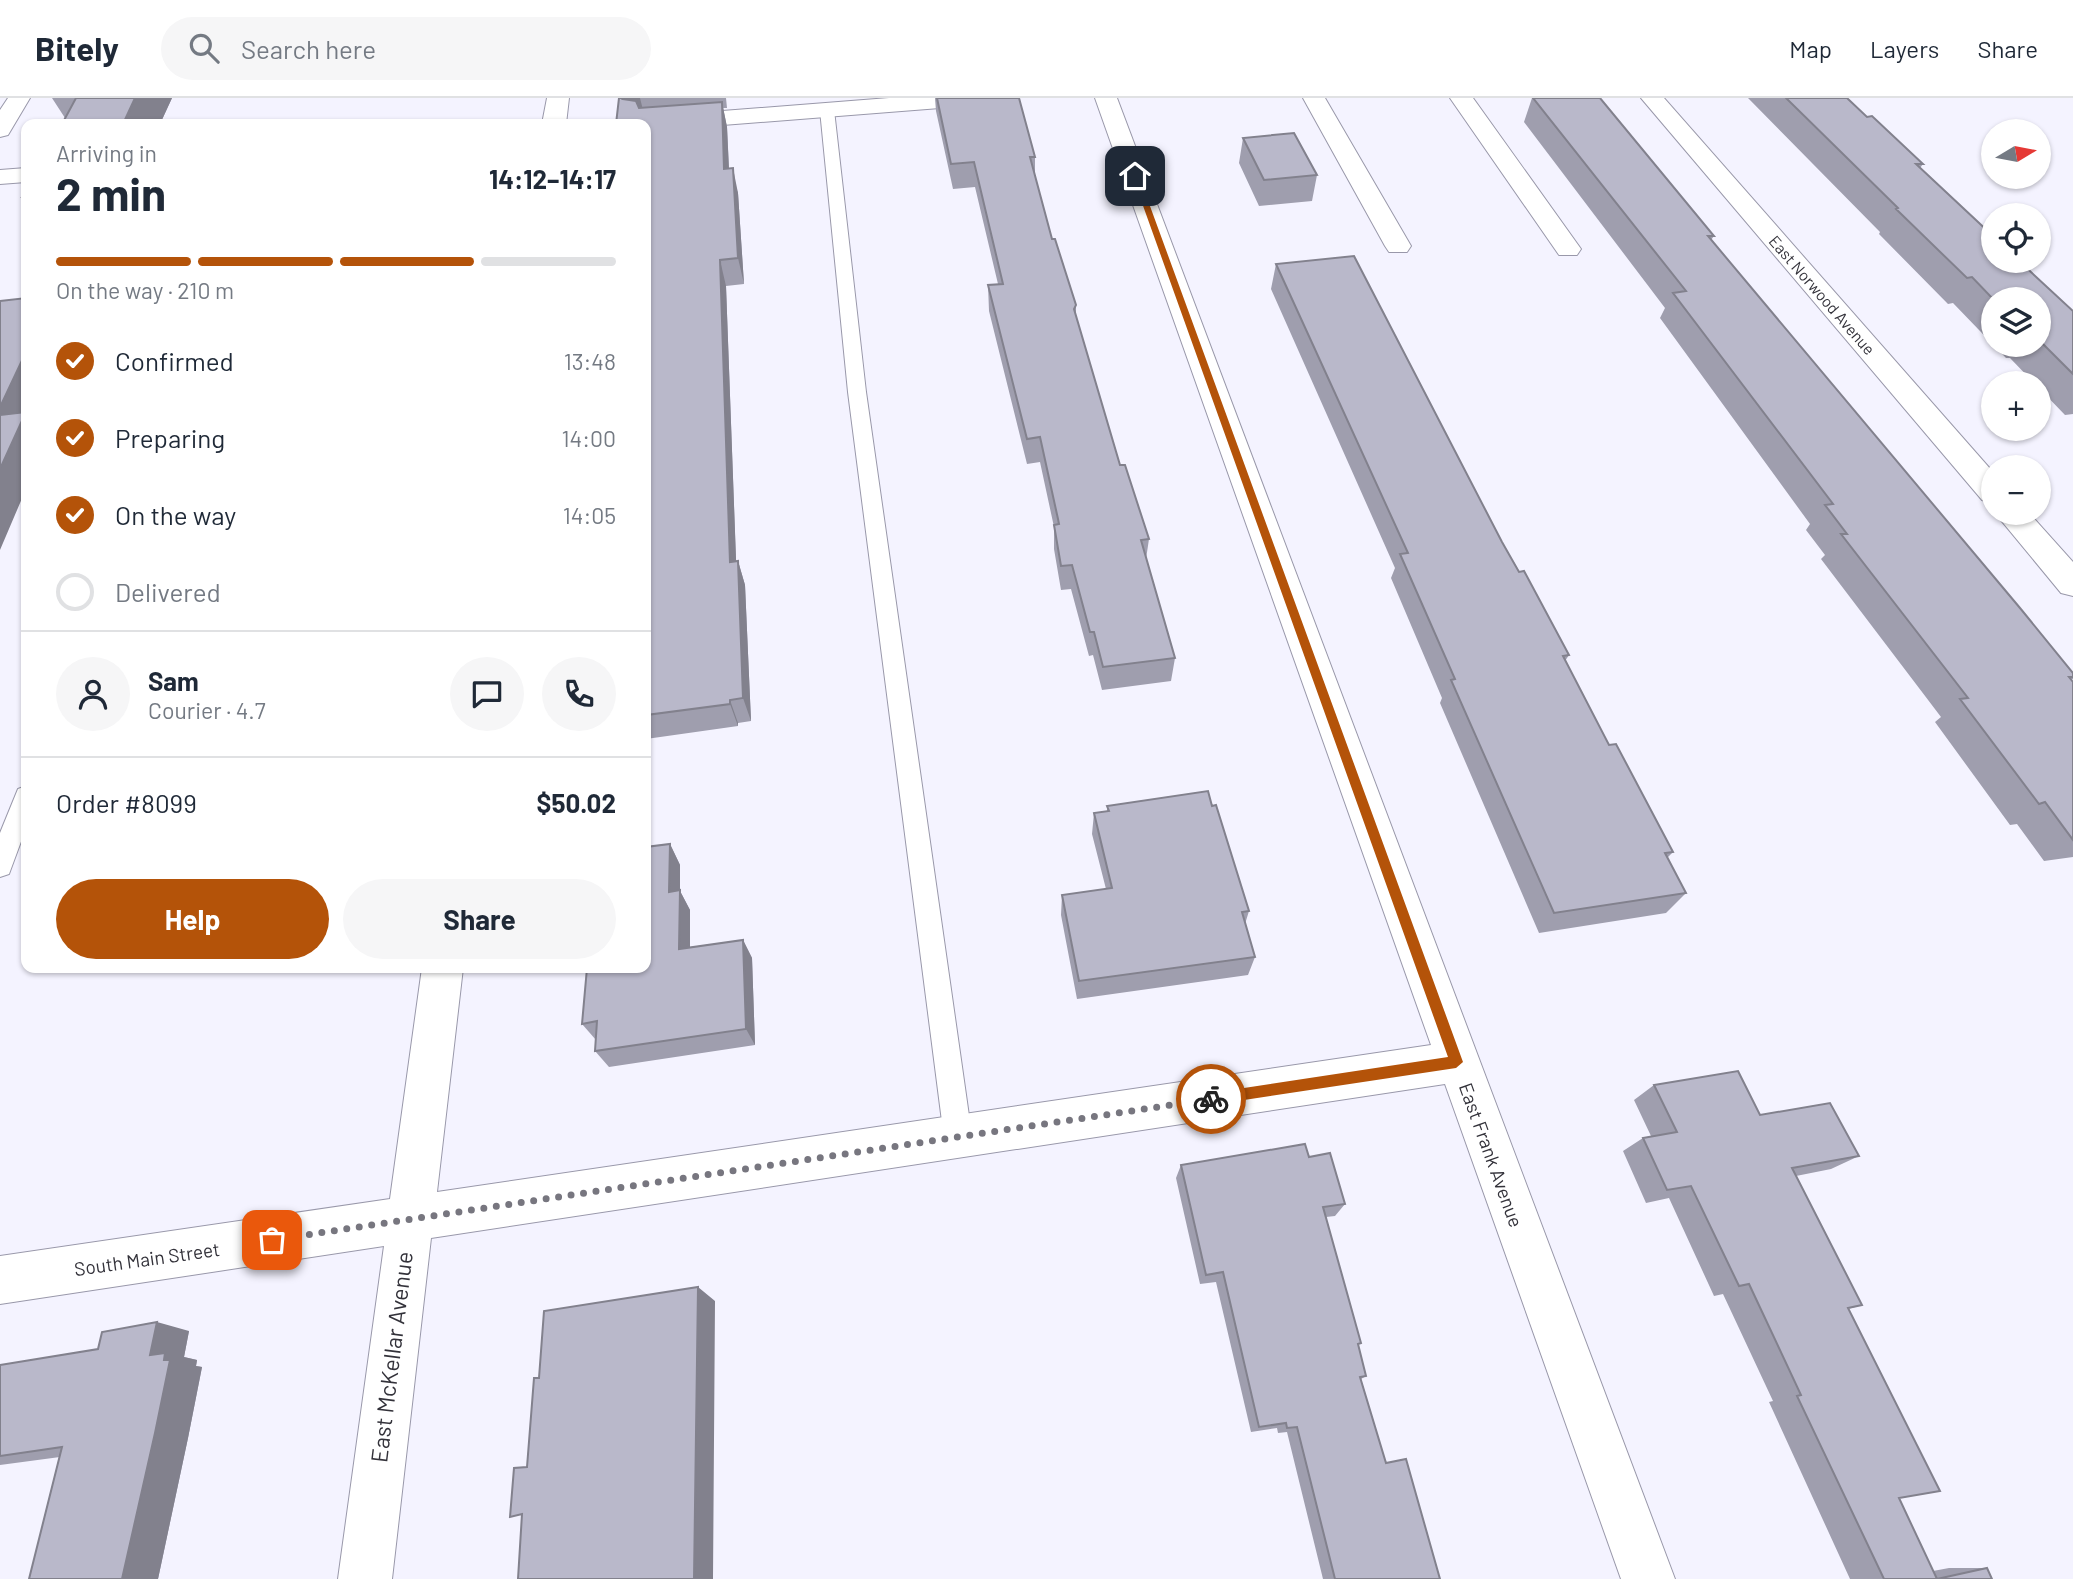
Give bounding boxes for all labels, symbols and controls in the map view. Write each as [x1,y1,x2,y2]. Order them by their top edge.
search box [161,17,651,80]
text: Bitely [35,28,119,68]
icon: search [185,29,223,67]
text: Search here [241,33,376,64]
text: Map [1789,34,1832,63]
text: Layers [1870,34,1939,63]
text: Share [1977,34,2038,63]
north arrow [1981,119,2051,189]
map controls [1981,119,2051,525]
text: Arriving in [56,139,157,167]
pin [1105,146,1165,206]
icon: home [1116,157,1154,195]
text: 14:12–14:17 [489,163,616,194]
text: 2 min [56,165,166,220]
button: locate [1981,203,2051,273]
street label: East Norwood Avenue [1765,231,1879,358]
text: On the way · 210 m [56,276,234,304]
button: layers [1981,287,2051,357]
icon: check [56,342,94,380]
text: Confirmed [115,345,234,376]
text: 13:48 [564,347,616,375]
button: + [1981,371,2051,441]
icon: check [56,419,94,457]
text: Preparing [115,422,225,453]
text: 14:00 [561,424,616,452]
button: − [1981,455,2051,525]
icon: check [56,496,94,534]
text: On the way [115,499,236,530]
text: 14:05 [563,501,616,529]
text: Delivered [115,576,221,607]
button: person [56,657,130,731]
button: chat [450,657,524,731]
button: phone [542,657,616,731]
text: Sam [148,665,199,696]
text: Courier · 4.7 [148,696,266,724]
text: Order #8099 [56,787,197,818]
text: $50.02 [537,787,616,818]
button: Help [56,879,329,959]
button: Share [343,879,616,959]
courier [1176,1064,1246,1134]
street label: East Frank Avenue [1455,1079,1528,1230]
icon: bike [1192,1080,1230,1118]
pin [242,1210,302,1270]
icon: bag [253,1221,291,1259]
street label: South Main Street [73,1237,221,1280]
street label: East McKellar Avenue [364,1250,418,1464]

